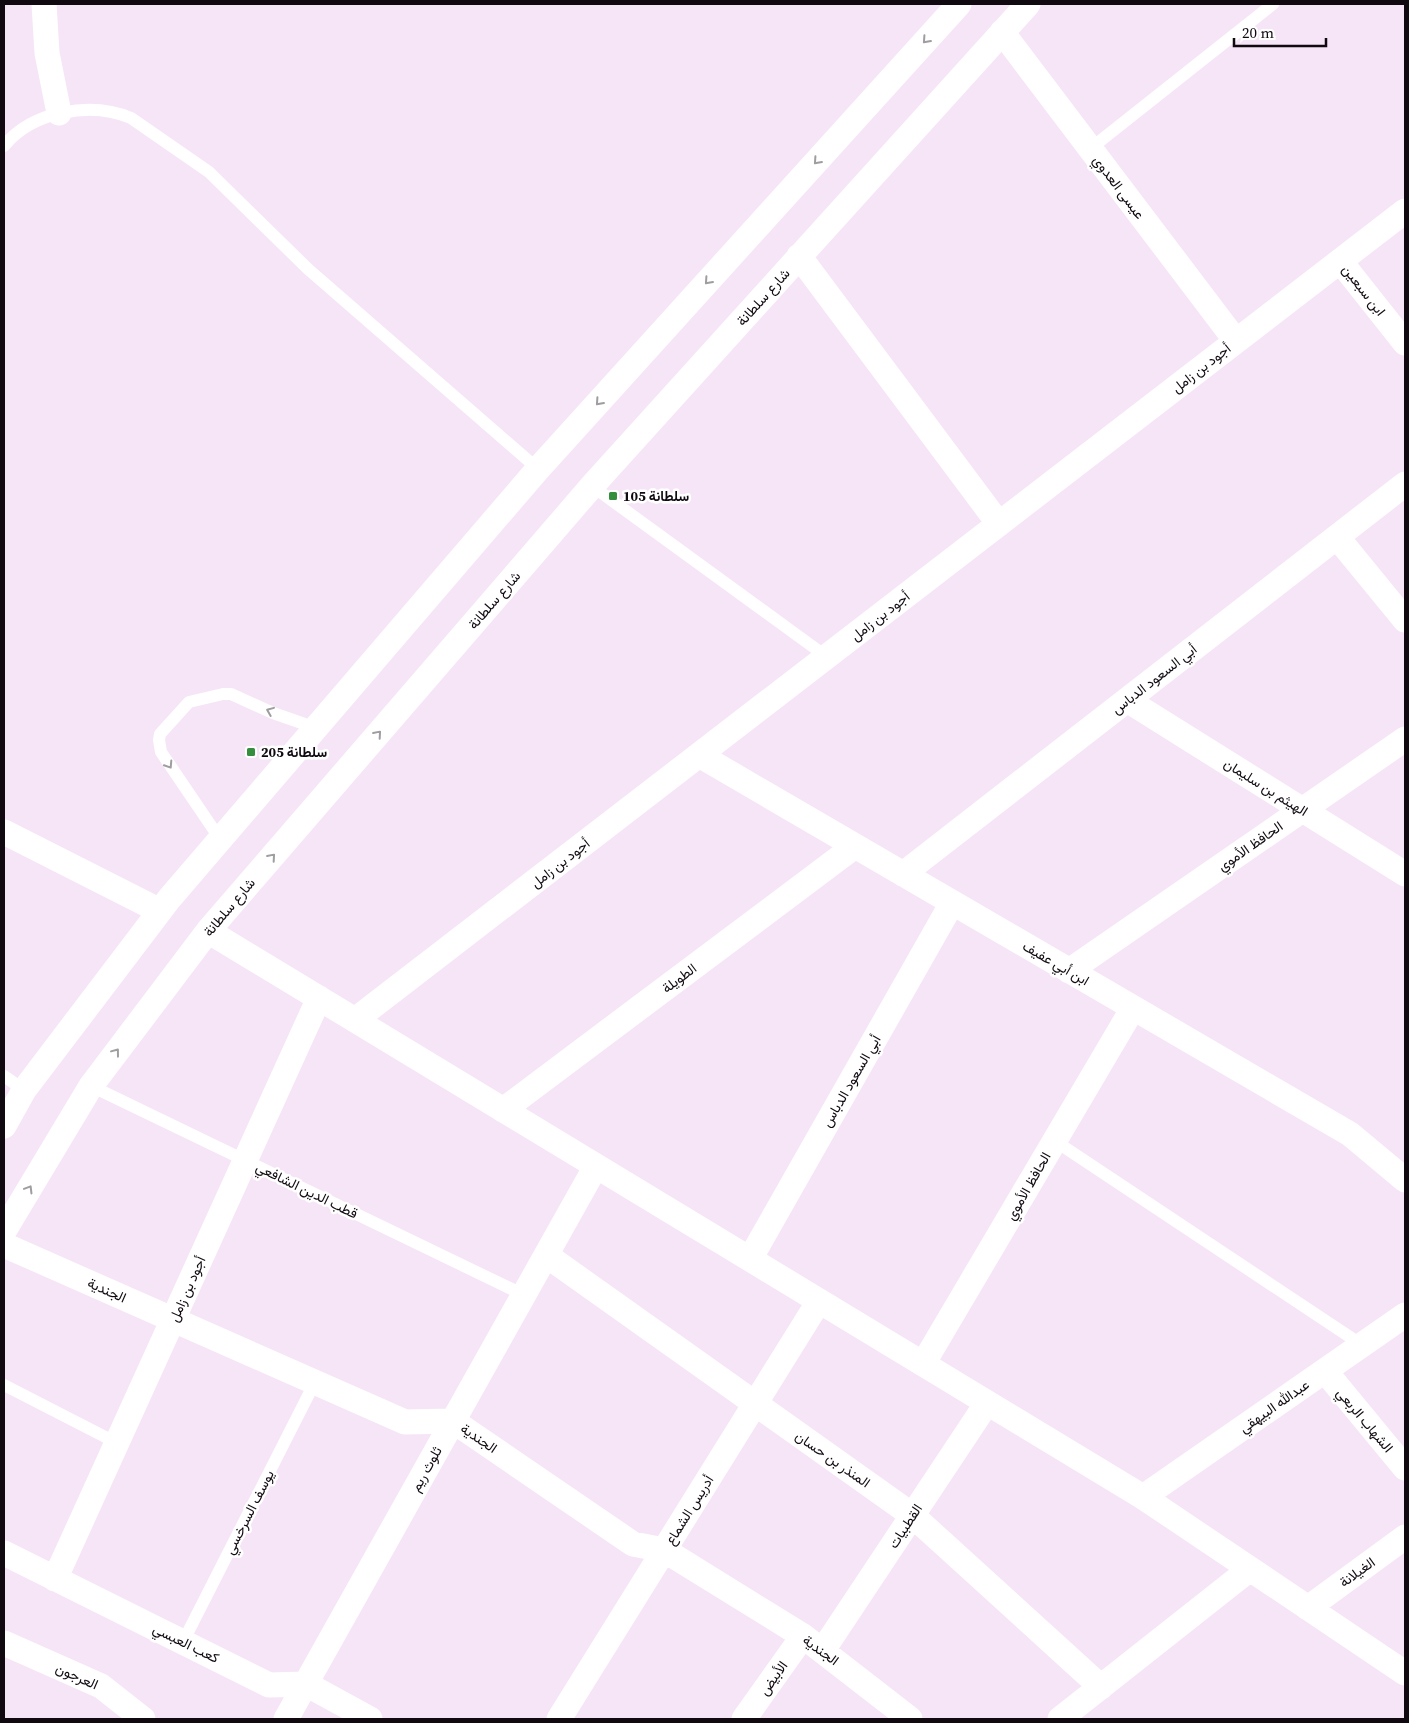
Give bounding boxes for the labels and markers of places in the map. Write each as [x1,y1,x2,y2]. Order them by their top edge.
place label: سلطانة 105 [623,486,689,506]
marker: سلطانة 105 [607,490,619,502]
place label: سلطانة 205 [261,742,327,762]
marker: سلطانة 205 [245,746,257,758]

